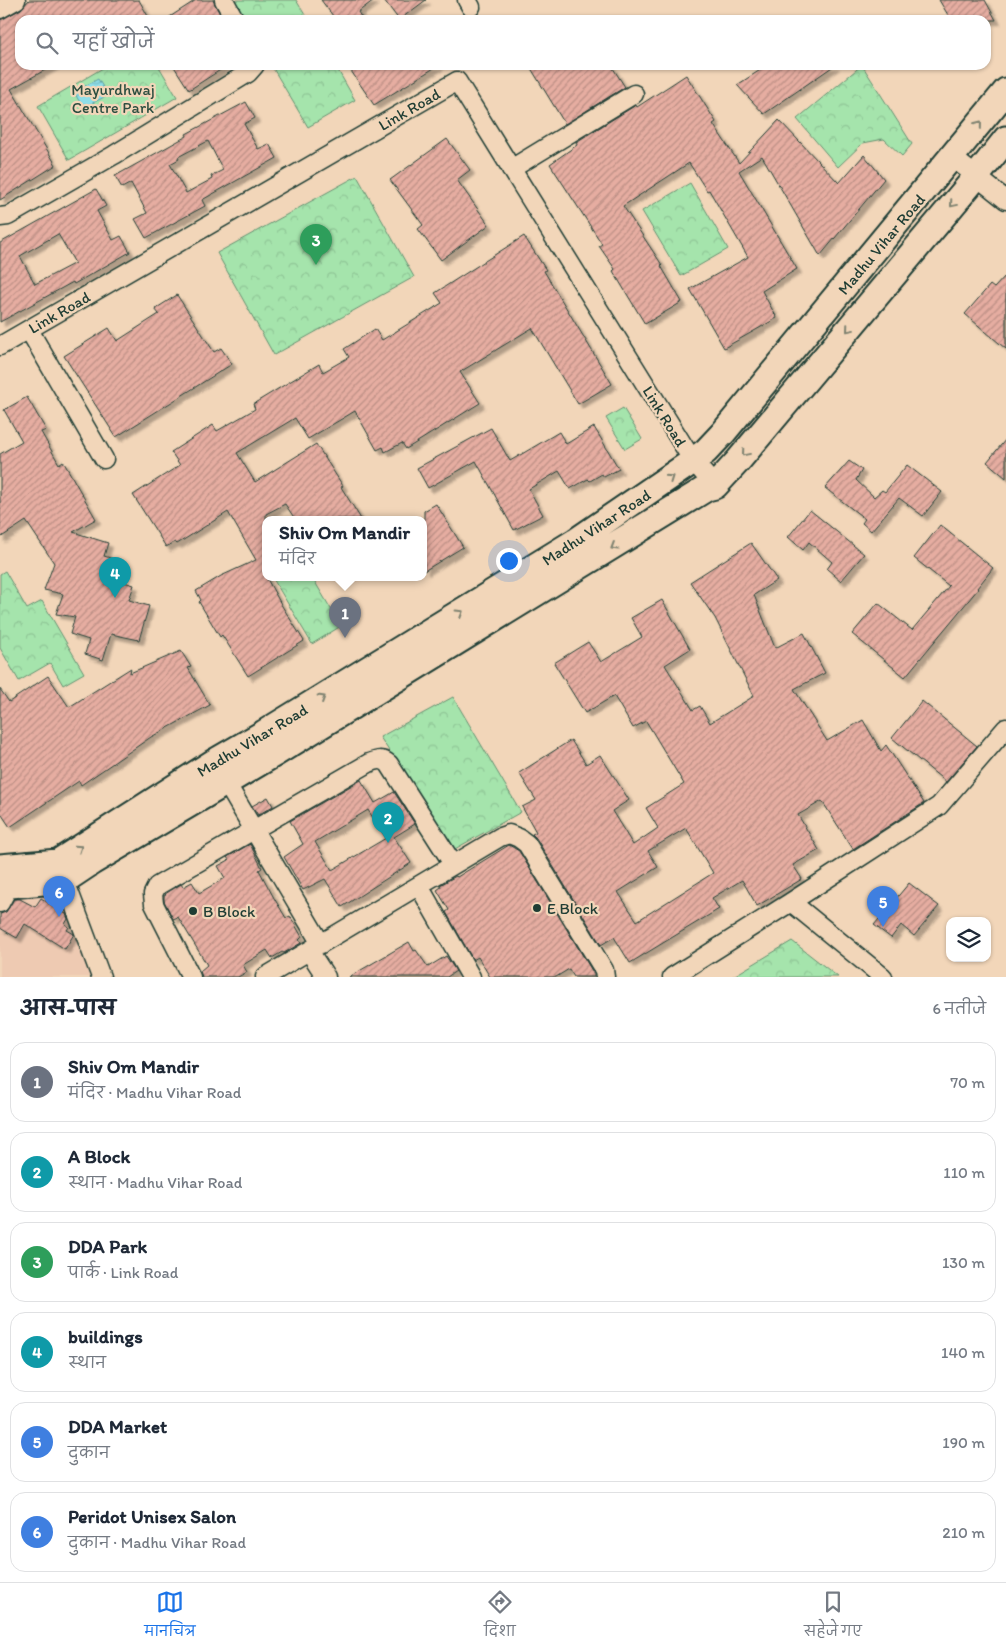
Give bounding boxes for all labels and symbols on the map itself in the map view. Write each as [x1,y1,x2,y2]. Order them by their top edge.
park label: Mayurdhwaj Centre Park [71,80,155,117]
street label: Link Road [375,84,444,135]
one-way arrow [973,121,981,130]
street label: Madhu Vihar Road [834,190,929,298]
one-way arrow [951,198,959,207]
pin: 3 [300,224,332,265]
street label: Link Road [25,287,94,338]
one-way arrow [846,323,855,332]
street label: Link Road [638,382,691,450]
one-way arrow [741,448,750,457]
one-way arrow [664,475,674,484]
street label: Madhu Vihar Road [539,485,654,570]
one-way arrow [610,540,619,550]
your location [496,548,522,574]
pin: 4 [99,557,131,598]
pin: 1 [329,597,361,638]
one-way arrow [455,609,464,619]
one-way arrow [316,695,325,704]
street label: Madhu Vihar Road [194,700,311,781]
pin: 2 [372,802,404,843]
one-way arrow [73,845,83,854]
pin: 6 [43,876,75,917]
pin: 5 [867,886,899,927]
place label: E Block [547,899,599,918]
place label: B Block [203,902,256,921]
marker: E Block [531,902,543,914]
marker: B Block [187,905,199,917]

